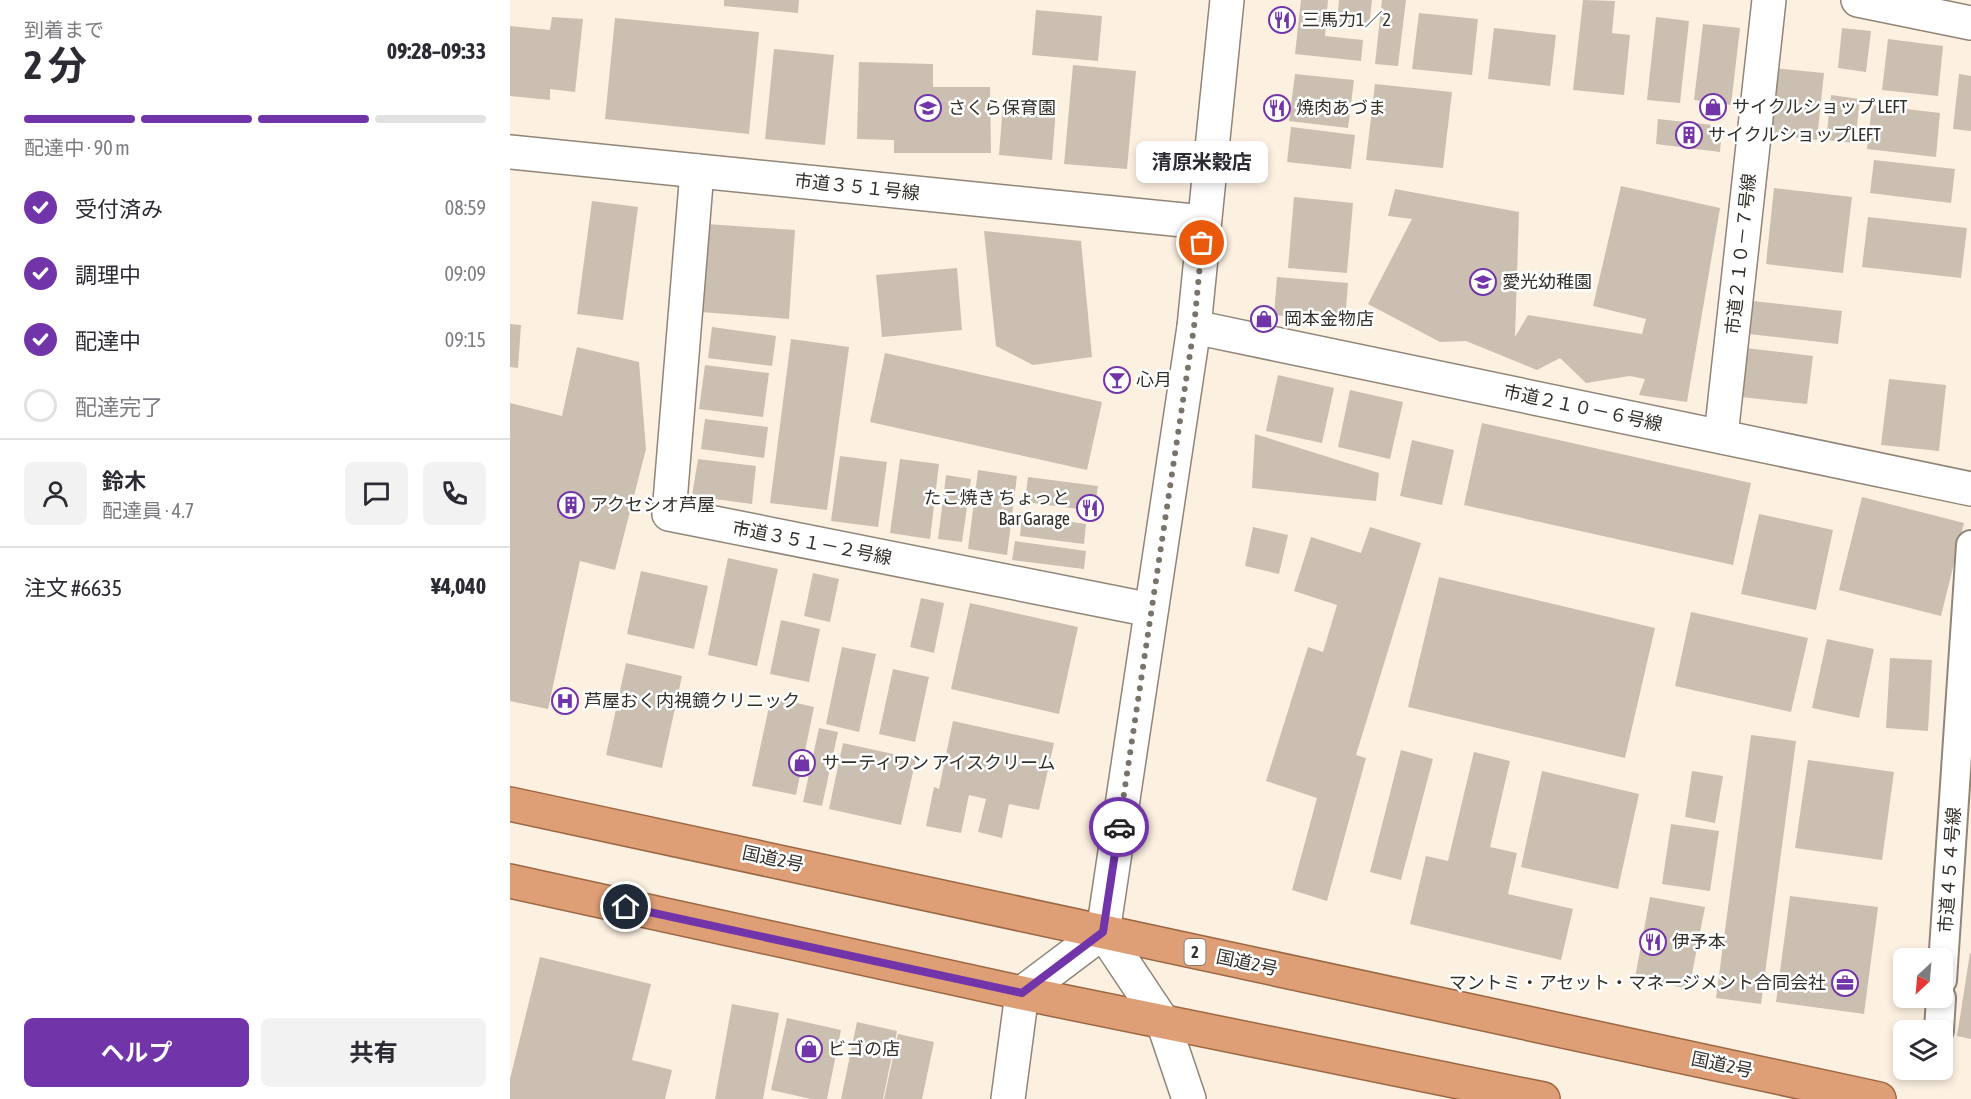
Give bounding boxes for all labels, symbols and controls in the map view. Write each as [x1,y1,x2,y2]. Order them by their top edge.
restaurant icon: 三馬力1／2 [1267,5,1297,35]
place label: 三馬力1／2 [1302,9,1391,30]
text: 到着まで [24,18,104,41]
text: 09:28–09:33 [387,38,486,64]
text: 2 分 [24,43,87,87]
shop icon: サイクルショップ LEFT [1698,92,1728,122]
school or university icon: さくら保育園 [913,93,943,123]
restaurant icon: 焼肉あづま [1262,93,1292,123]
place label: サイクルショップ LEFT [1732,96,1907,117]
place label: さくら保育園 [948,97,1056,118]
place label: 焼肉あづま [1296,97,1386,118]
building icon: サイクルショップLEFT [1674,120,1704,150]
place label: サイクルショップLEFT [1708,124,1881,145]
text: 配達中 · 90 m [24,136,130,159]
callout: 清原米穀店 [1136,141,1268,183]
text: 清原米穀店 [1152,150,1252,173]
street label: 市道３５１号線 [793,169,921,204]
street label: 市道２１０－７号線 [1722,172,1759,336]
icon: check [24,191,57,224]
text: 受付済み [75,196,163,222]
text: 08:59 [445,196,486,219]
pin [1176,217,1227,268]
icon: bag [1185,226,1218,259]
icon: check [24,257,57,290]
text: 調理中 [75,262,141,288]
text: 09:09 [444,262,486,285]
school or university icon: 愛光幼稚園 [1468,267,1498,297]
place label: 愛光幼稚園 [1502,271,1592,292]
shop icon: 岡本金物店 [1249,304,1279,334]
place label: 岡本金物店 [1284,308,1374,329]
icon: check [24,323,57,356]
text: 配達中 [75,328,141,354]
text: 09:15 [445,328,486,351]
bar icon: 心月 [1102,365,1132,395]
place label: 心月 [1136,369,1172,390]
street label: 市道２１０－６号線 [1502,380,1665,435]
text: 配達完了 [75,394,163,420]
button: person [24,462,87,525]
button: chat [345,462,408,525]
button: phone [423,462,486,525]
text: 鈴木 [102,468,146,494]
place label: たこ焼き ちょっと Bar Garage [924,487,1070,529]
building icon: アクセシオ芦屋 [556,490,586,520]
restaurant icon: たこ焼き ちょっと Bar Garage [1075,493,1105,523]
place label: アクセシオ芦屋 [590,494,715,515]
text: 配達員 · 4.7 [102,499,194,522]
street label: 市道３５１－２号線 [731,517,894,568]
text: ¥4,040 [431,573,486,599]
text: 注文 #6635 [24,575,122,601]
hospital icon: 芦屋おく内視鏡クリニック [550,686,580,716]
place label: 芦屋おく内視鏡クリニック [584,690,800,711]
shop icon: サーティワン アイスクリーム [787,748,817,778]
place label: サーティワン アイスクリーム [822,752,1055,773]
courier [1089,797,1149,857]
street label: 市道４５４号線 [1935,806,1964,934]
icon: car [1103,811,1136,844]
street label: 国道2号 [740,842,806,875]
pin [600,881,651,932]
icon: home [609,890,642,923]
restaurant icon: 伊予本 [1638,927,1668,957]
place label: 伊予本 [1672,931,1726,952]
road number: 2 [1184,939,1206,965]
street label: 国道2号 [1214,946,1280,979]
north arrow [1893,948,1953,1008]
map controls [1893,948,1953,1080]
office icon: マントミ・アセット・マネージメント合同会社 [1830,968,1860,998]
place label: マントミ・アセット・マネージメント合同会社 [1449,972,1826,993]
button: ヘルプ [24,1018,249,1087]
button: 共有 [261,1018,486,1087]
button: layers [1893,1020,1953,1080]
shop icon: ビゴの店 [794,1034,824,1064]
place label: ビゴの店 [828,1038,900,1059]
street label: 国道2号 [1689,1048,1755,1081]

